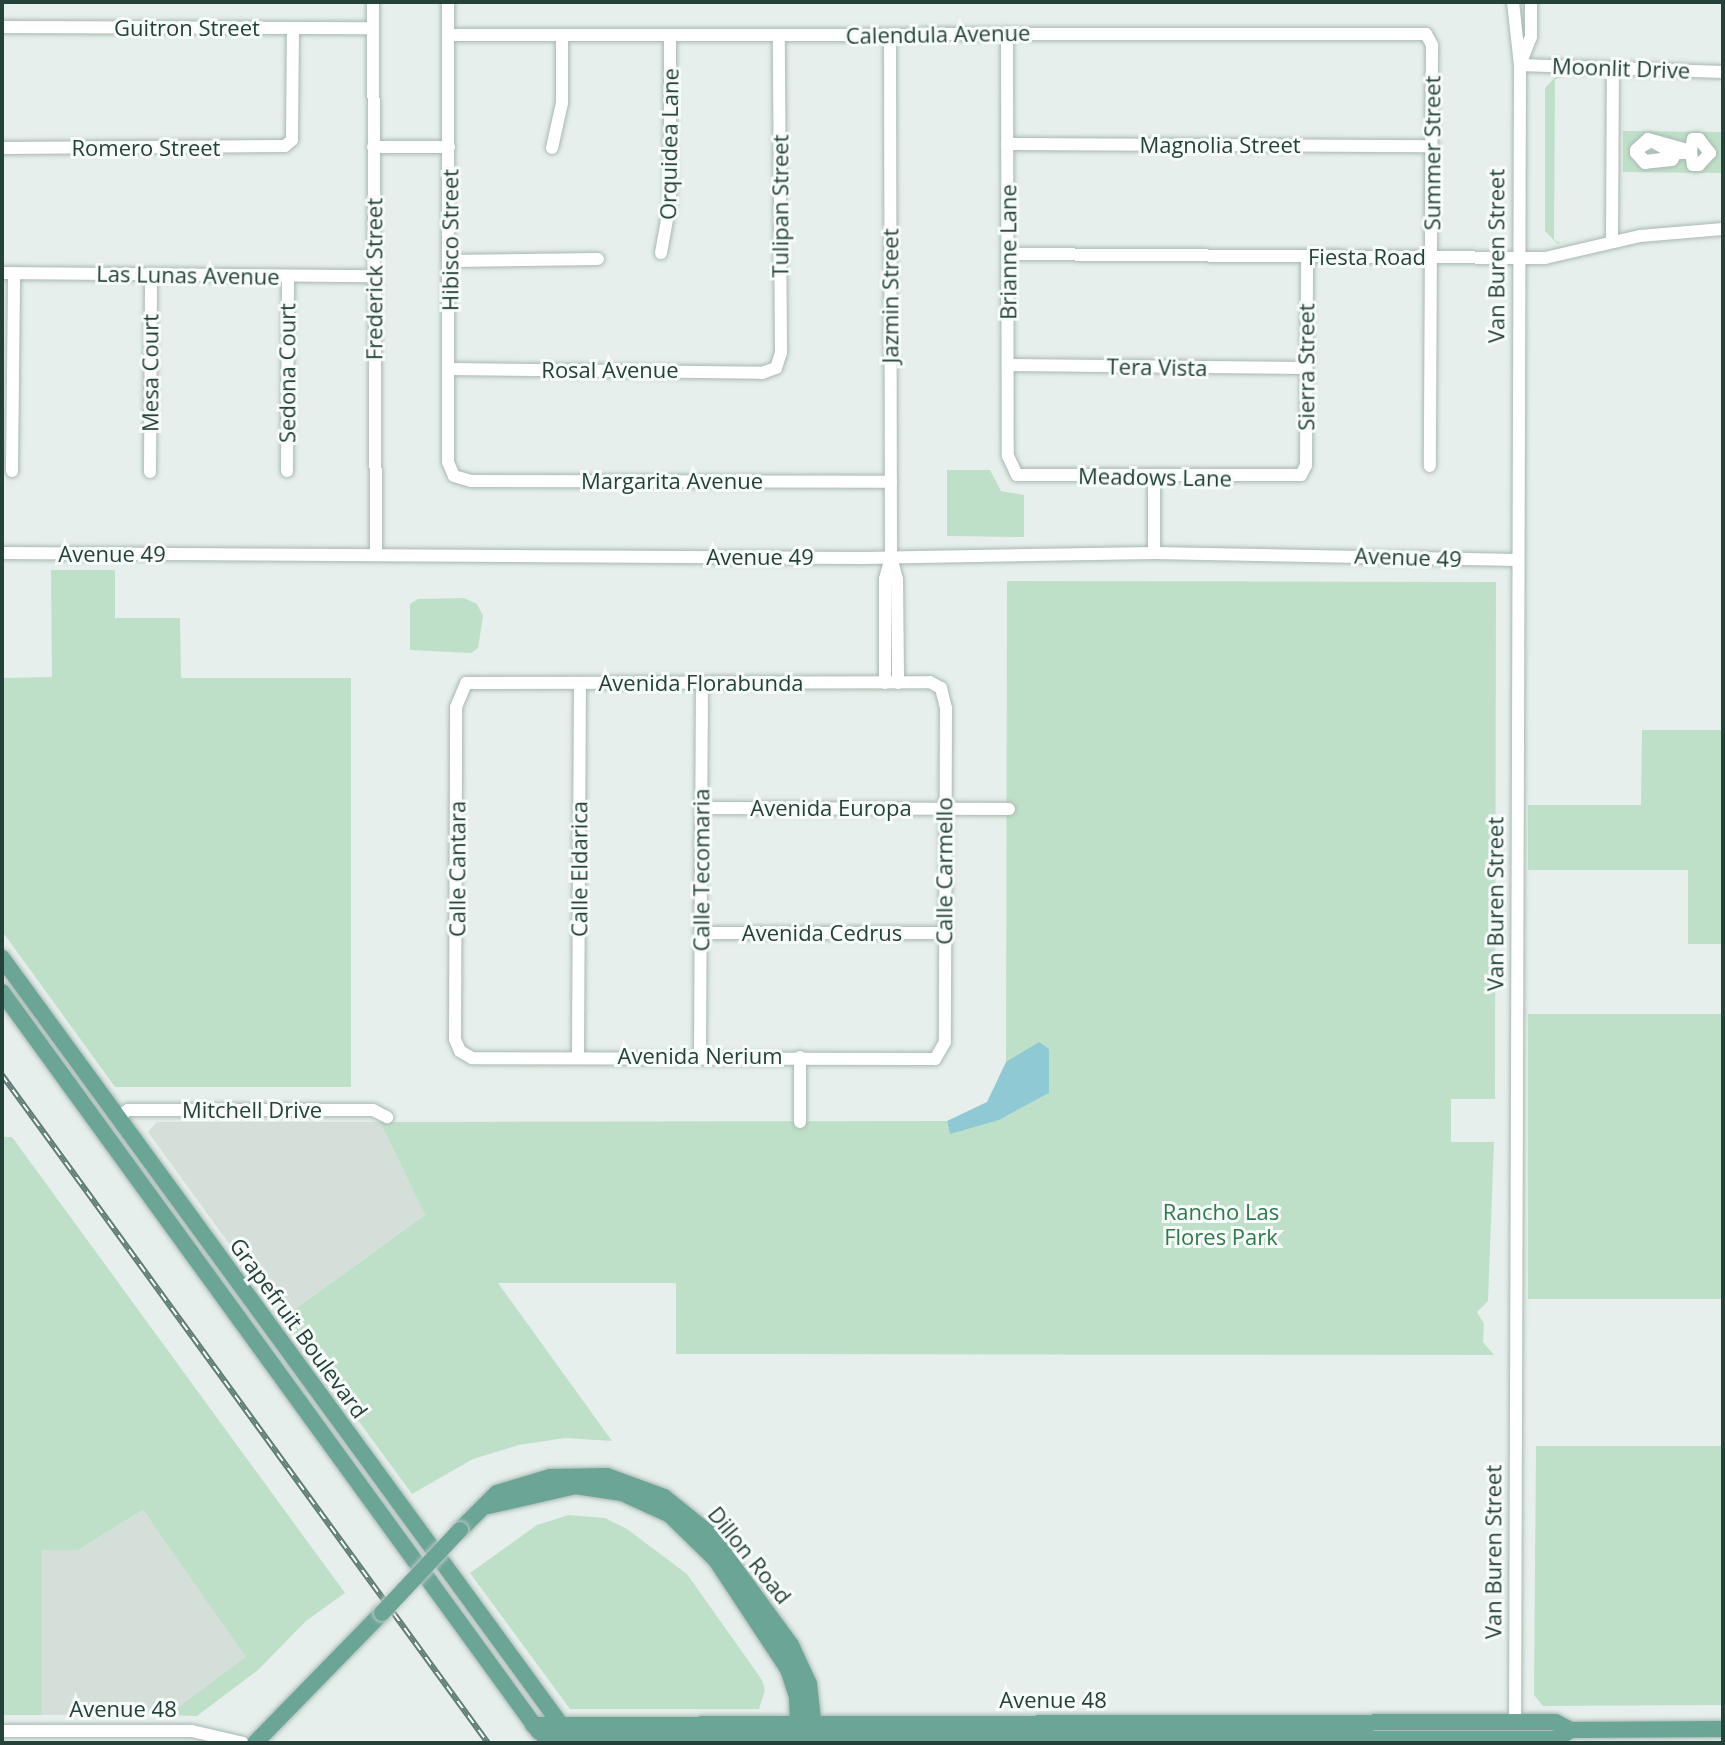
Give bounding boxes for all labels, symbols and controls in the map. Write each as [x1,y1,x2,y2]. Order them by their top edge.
street label: Guitron Street [114,15,260,41]
street label: Calendula Avenue [846,19,1030,49]
street label: Moonlit Drive [1551,52,1691,84]
street label: Orquidea Lane [654,68,684,220]
street label: Summer Street [1419,76,1445,230]
street label: Magnolia Street [1139,132,1301,158]
street label: Tulipan Street [767,134,793,278]
street label: Romero Street [72,135,220,161]
street label: Hibisco Street [437,169,463,311]
street label: Van Buren Street [1483,169,1509,343]
street label: Brianne Lane [995,184,1021,320]
street label: Frederick Street [361,198,387,360]
street label: Jazmin Street [877,228,903,364]
street label: Fiesta Road [1308,244,1426,270]
street label: Las Lunas Avenue [96,260,280,290]
street label: Sedona Court [274,303,300,443]
street label: Sierra Street [1293,303,1319,431]
street label: Mesa Court [137,314,163,432]
street label: Tera Vista [1106,353,1208,381]
street label: Rosal Avenue [541,357,679,383]
street label: Meadows Lane [1078,462,1232,492]
street label: Margarita Avenue [581,468,763,494]
street label: Avenue 49 [58,541,166,567]
street label: Avenue 49 [1354,542,1462,572]
street label: Avenue 49 [706,544,814,570]
street label: Avenida Florabunda [598,670,804,696]
street label: Calle Tecomaria [688,789,714,951]
street label: Avenida Europa [750,795,912,821]
street label: Calle Carmello [931,797,957,945]
street label: Calle Cantara [444,801,470,937]
street label: Calle Eldarica [566,801,592,937]
street label: Van Buren Street [1482,817,1508,991]
street label: Avenida Cedrus [742,920,902,946]
street label: Avenida Nerium [617,1043,783,1069]
street label: Mitchell Drive [182,1097,322,1123]
park label: Rancho Las Flores Park [1163,1198,1279,1250]
street label: Grapefruit Boulevard [225,1233,373,1423]
street label: Van Buren Street [1480,1465,1506,1639]
street label: Dillon Road [703,1501,797,1609]
street label: Avenue 48 [999,1687,1107,1713]
street label: Avenue 48 [69,1696,177,1722]

